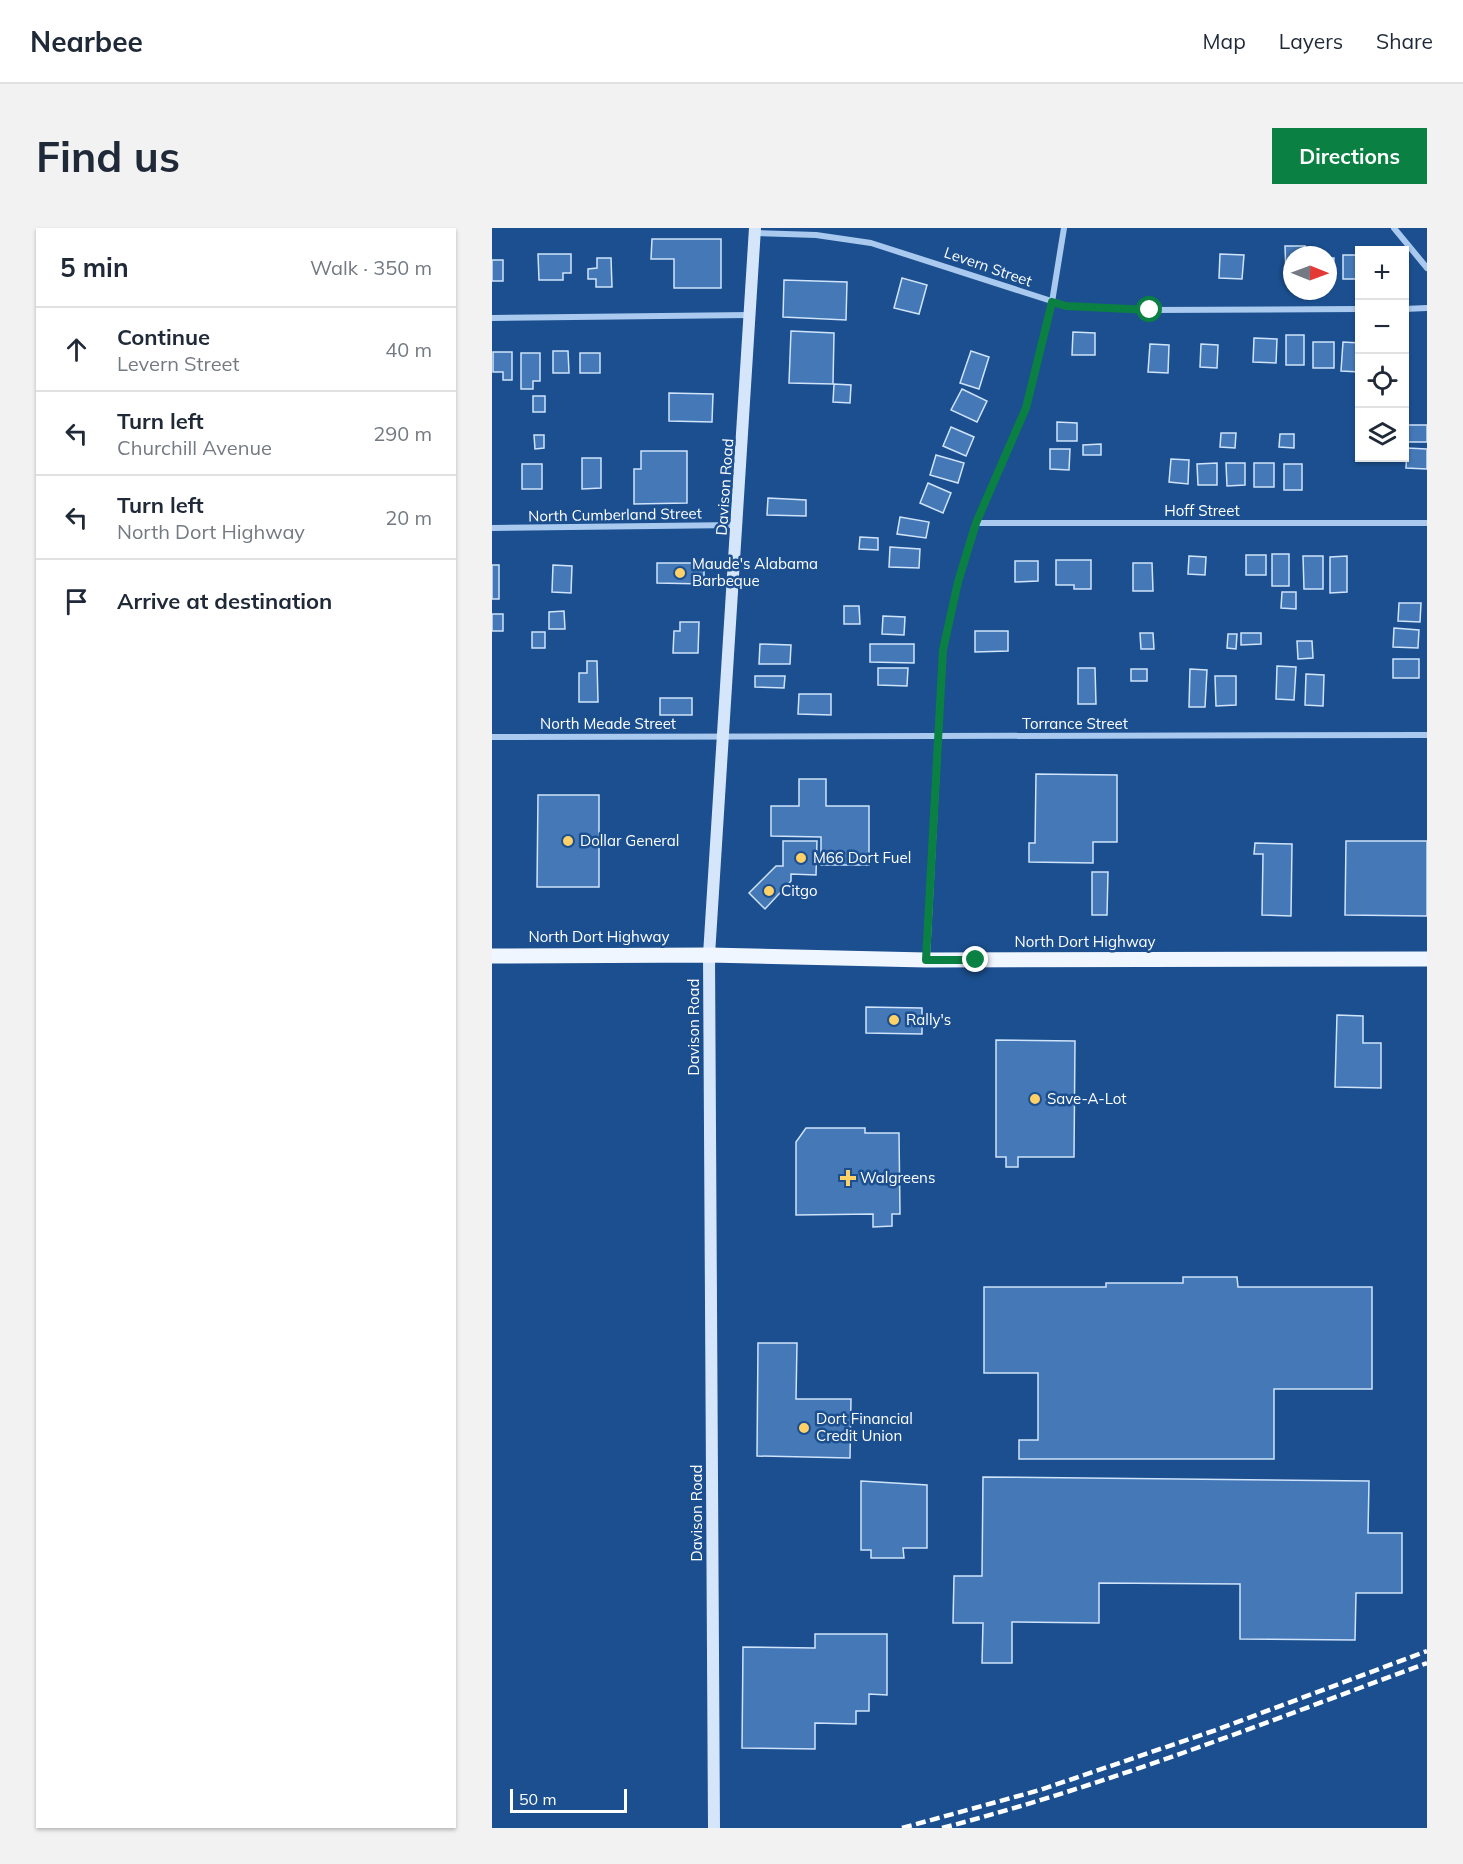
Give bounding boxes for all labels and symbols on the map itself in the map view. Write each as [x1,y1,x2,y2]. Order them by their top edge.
street label: Levern Street [942,243,1035,290]
north arrow [1283,246,1337,300]
route start [1136,296,1162,322]
street label: Davison Road [712,438,737,536]
street label: Hoff Street [1164,501,1240,520]
street label: North Cumberland Street [528,503,702,526]
place label: Maude's Alabama Barbeque [692,554,818,590]
marker: Maude's Alabama Barbeque [673,566,687,580]
street label: North Meade Street [540,714,676,733]
street label: Torrance Street [1022,714,1128,733]
place label: Dollar General [580,831,679,850]
marker: Dollar General [561,834,575,848]
place label: M66 Dort Fuel [813,848,911,867]
marker: M66 Dort Fuel [794,851,808,865]
place label: Citgo [781,881,818,900]
marker: Citgo [762,884,776,898]
street label: North Dort Highway [529,927,669,946]
street label: North Dort Highway [1015,932,1155,951]
route end [962,946,988,972]
street label: Davison Road [684,978,703,1076]
place label: Rally's [906,1010,951,1029]
marker: Rally's [887,1013,901,1027]
place label: Save-A-Lot [1047,1089,1127,1108]
marker: Save-A-Lot [1028,1092,1042,1106]
place label: Walgreens [860,1168,935,1187]
marker: Walgreens [841,1171,855,1185]
place label: Dort Financial Credit Union [816,1409,913,1445]
marker: Dort Financial Credit Union [797,1421,811,1435]
street label: Davison Road [687,1464,706,1562]
scale bar [510,1786,627,1814]

